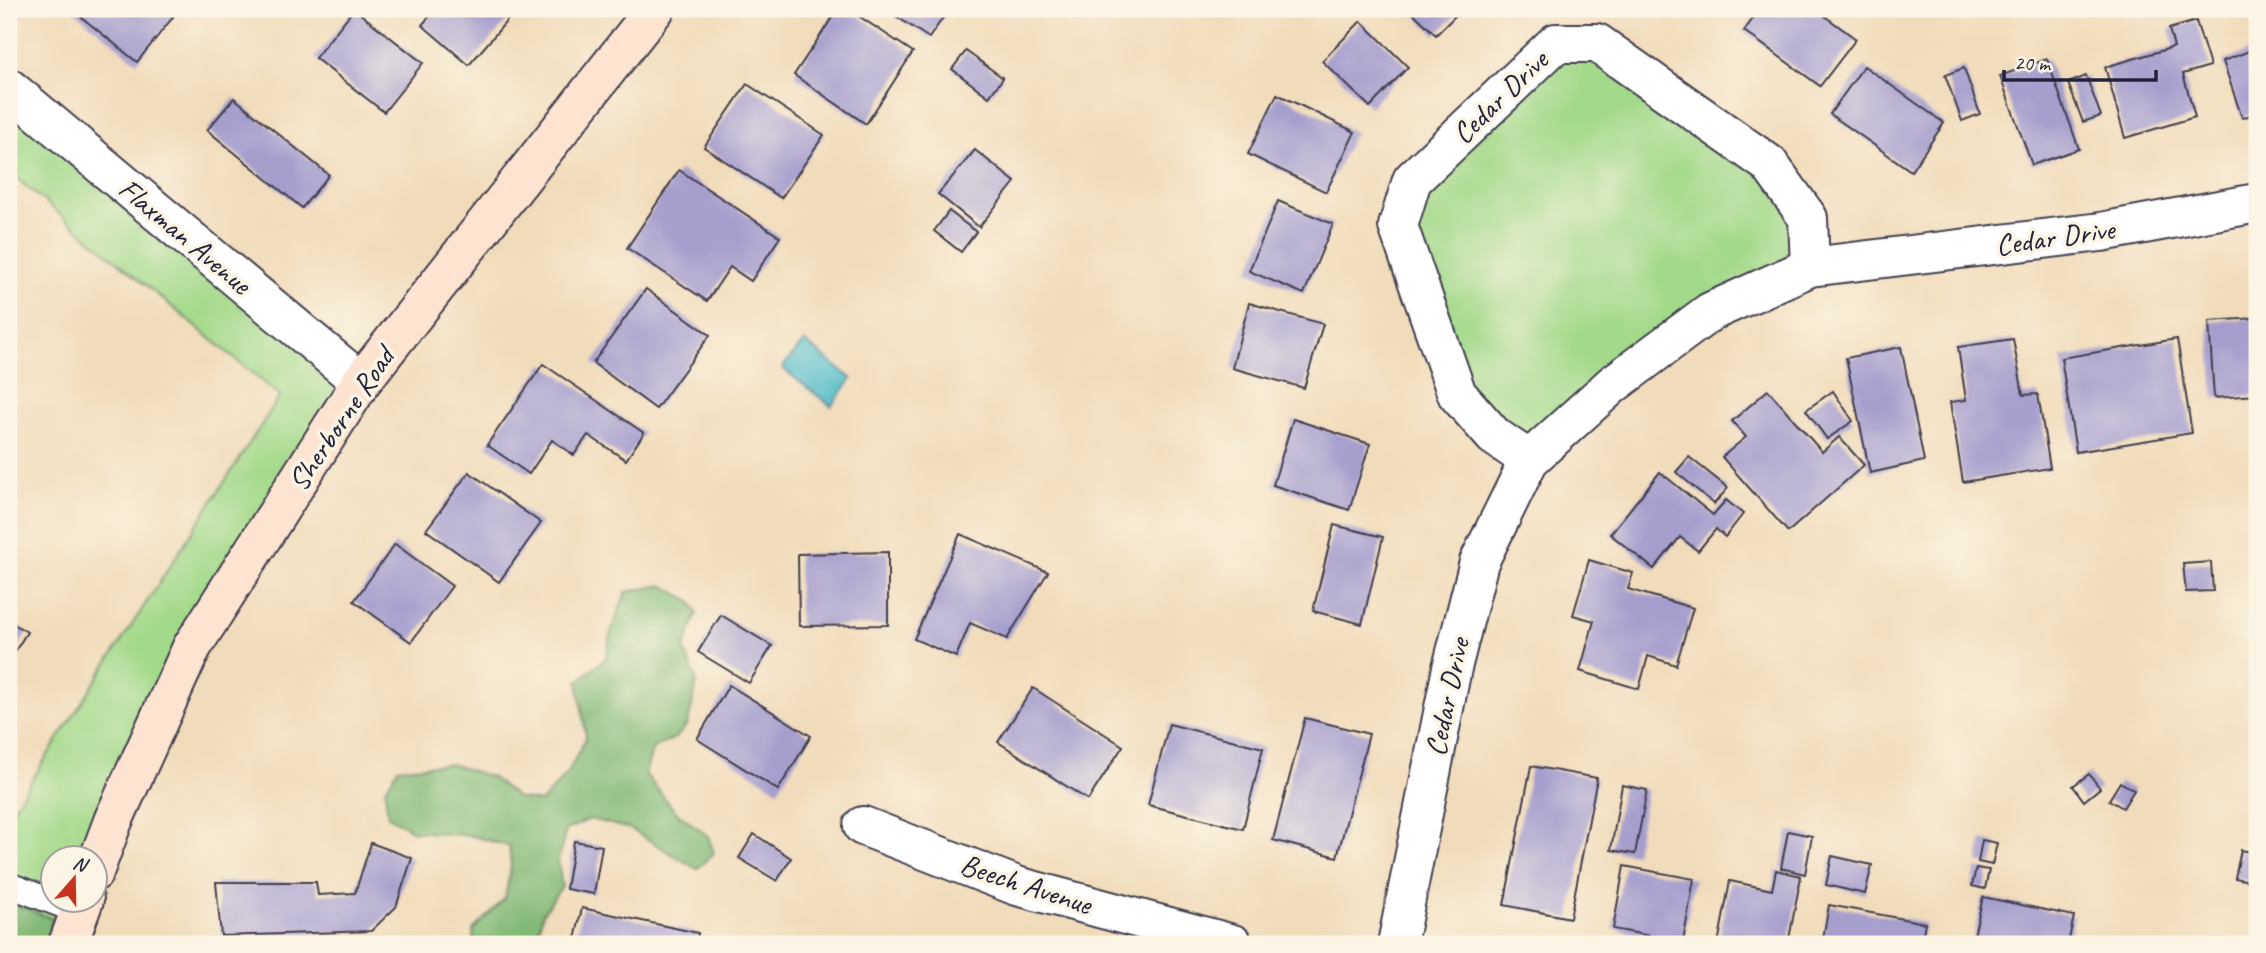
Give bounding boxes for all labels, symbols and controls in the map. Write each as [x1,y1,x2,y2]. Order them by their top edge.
scale bar [2004,38,2156,82]
street label: Cedar Drive [1444,40,1558,152]
text: 20 m [2014,50,2052,76]
street label: Flaxman Avenue [111,170,261,304]
street label: Cedar Drive [1993,210,2119,264]
street label: Sherborne Road [279,337,405,498]
street label: Cedar Drive [1416,633,1478,759]
north arrow [38,844,108,914]
street label: Beech Avenue [956,845,1098,924]
text: N [70,851,92,878]

